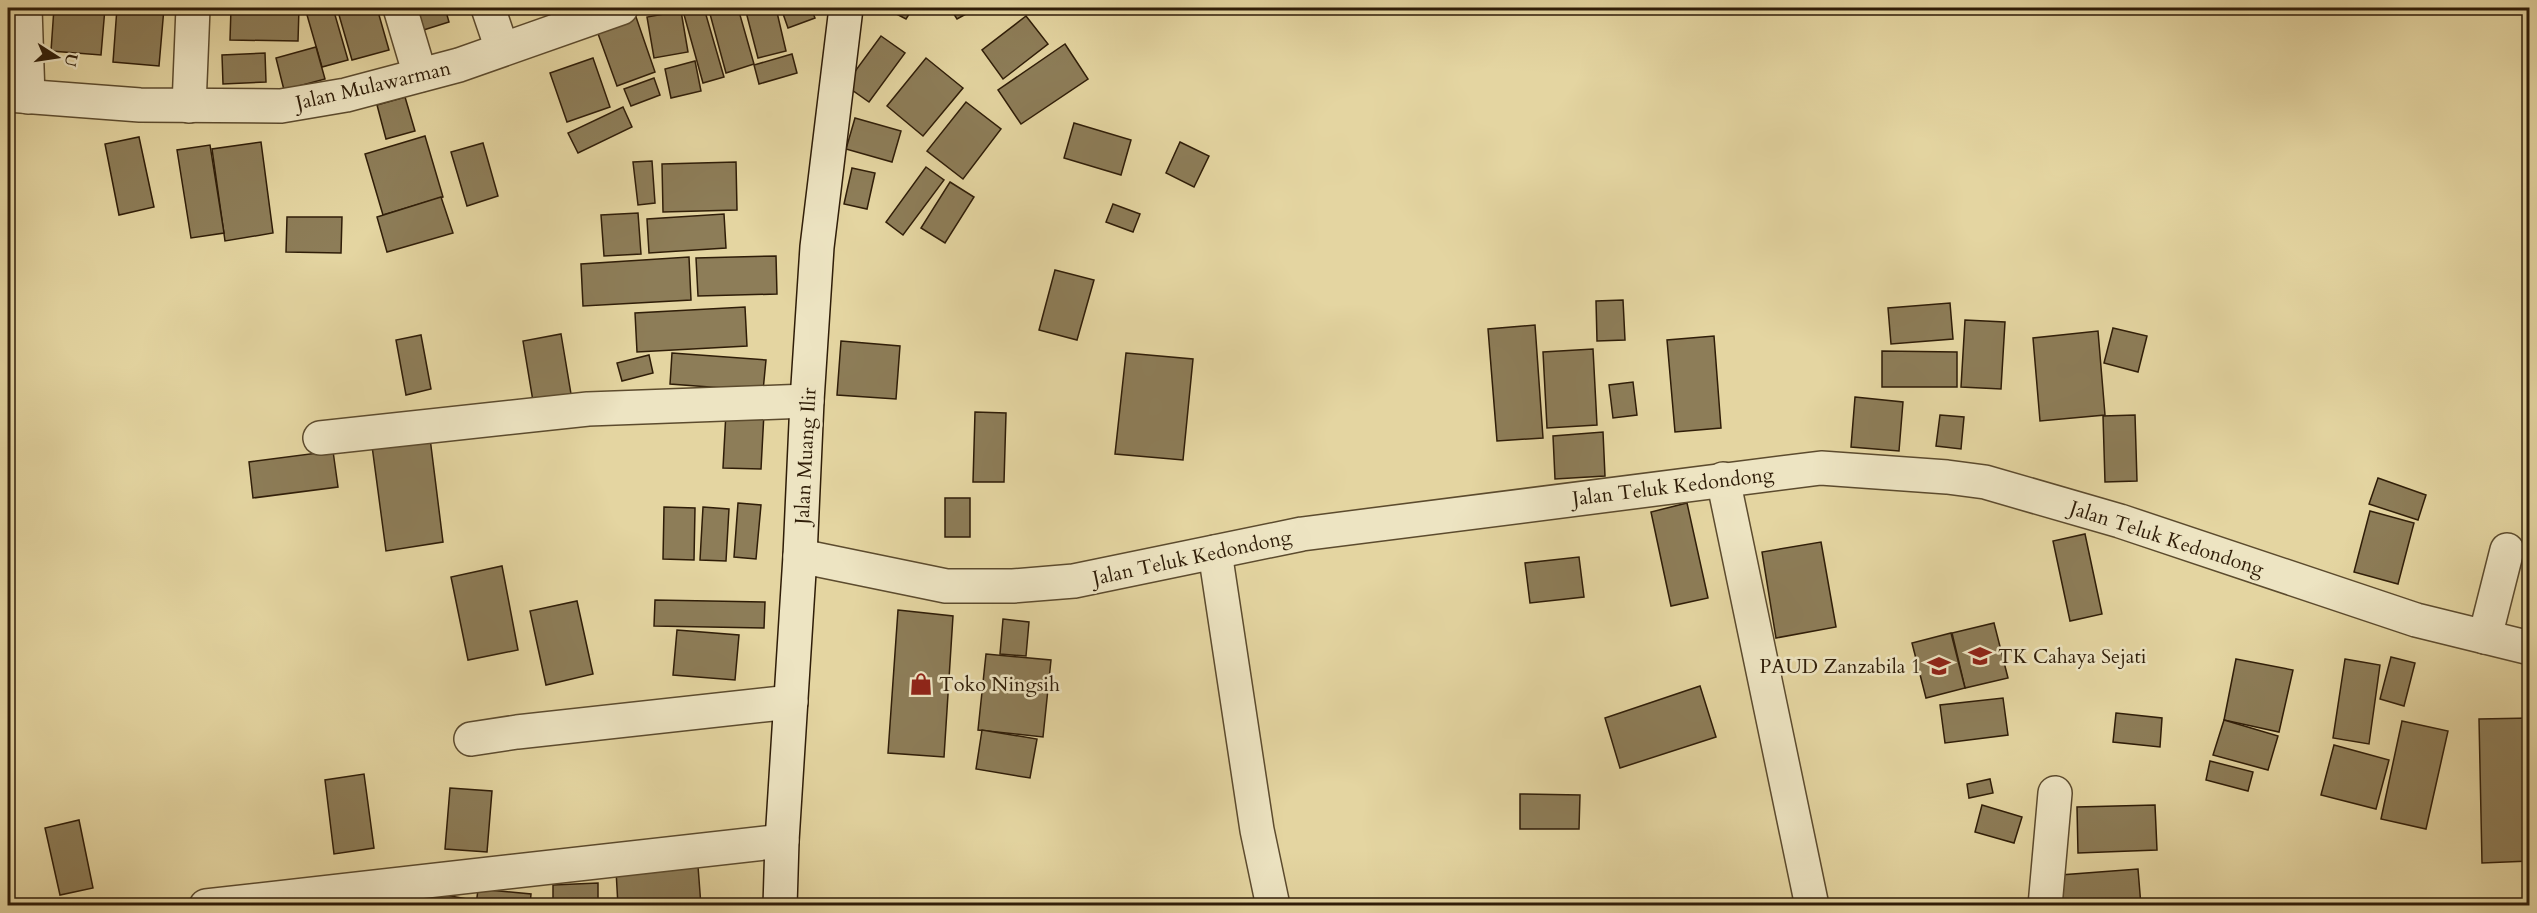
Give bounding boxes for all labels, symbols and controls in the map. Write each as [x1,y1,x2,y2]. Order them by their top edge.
north arrow [27,27,87,87]
text: U [59,51,83,69]
street label: Jalan Mulawarman [290,54,454,117]
street label: Jalan Muang Ilir [788,386,823,528]
street label: Jalan Teluk Kedondong [1568,461,1776,513]
street label: Jalan Teluk Kedondong [2063,493,2268,583]
street label: Jalan Teluk Kedondong [1087,523,1295,592]
school or university icon: TK Cahaya Sejati [1967,643,1993,669]
place label: TK Cahaya Sejati [1998,643,2147,670]
place label: PAUD Zanzabila 1 [1759,653,1921,680]
school or university icon: PAUD Zanzabila 1 [1926,653,1952,679]
shop icon: Toko Ningsih [908,671,934,697]
place label: Toko Ningsih [939,671,1060,698]

